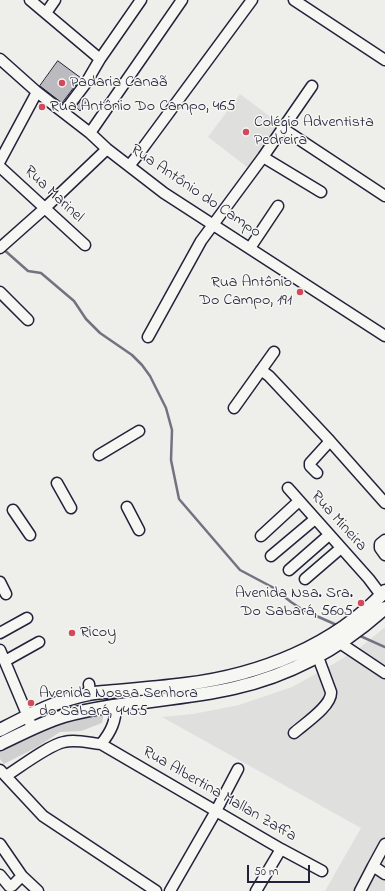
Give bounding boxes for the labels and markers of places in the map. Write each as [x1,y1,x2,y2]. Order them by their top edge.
place label: Padaria Canaã [70,73,167,93]
marker: Padaria Canaã [57,78,67,88]
place label: Rua Antônio Do Campo, 465 [50,97,236,117]
marker: Rua Antônio Do Campo, 465 [37,102,47,112]
place label: Colégio Adventista Pedreira [254,113,374,151]
marker: Colégio Adventista Pedreira [241,127,251,137]
place label: Rua Antônio Do Campo, 191 [199,273,292,311]
marker: Rua Antônio Do Campo, 191 [295,287,305,297]
place label: Avenida Nsa. Sra. Do Sabará, 5605 [235,584,353,622]
marker: Avenida Nsa. Sra. Do Sabará, 5605 [356,598,366,608]
place label: Ricoy [80,623,116,643]
marker: Ricoy [67,628,77,638]
place label: Avenida Nossa Senhora do Sabará, 4455 [39,684,198,722]
marker: Avenida Nossa Senhora do Sabará, 4455 [26,698,36,708]

